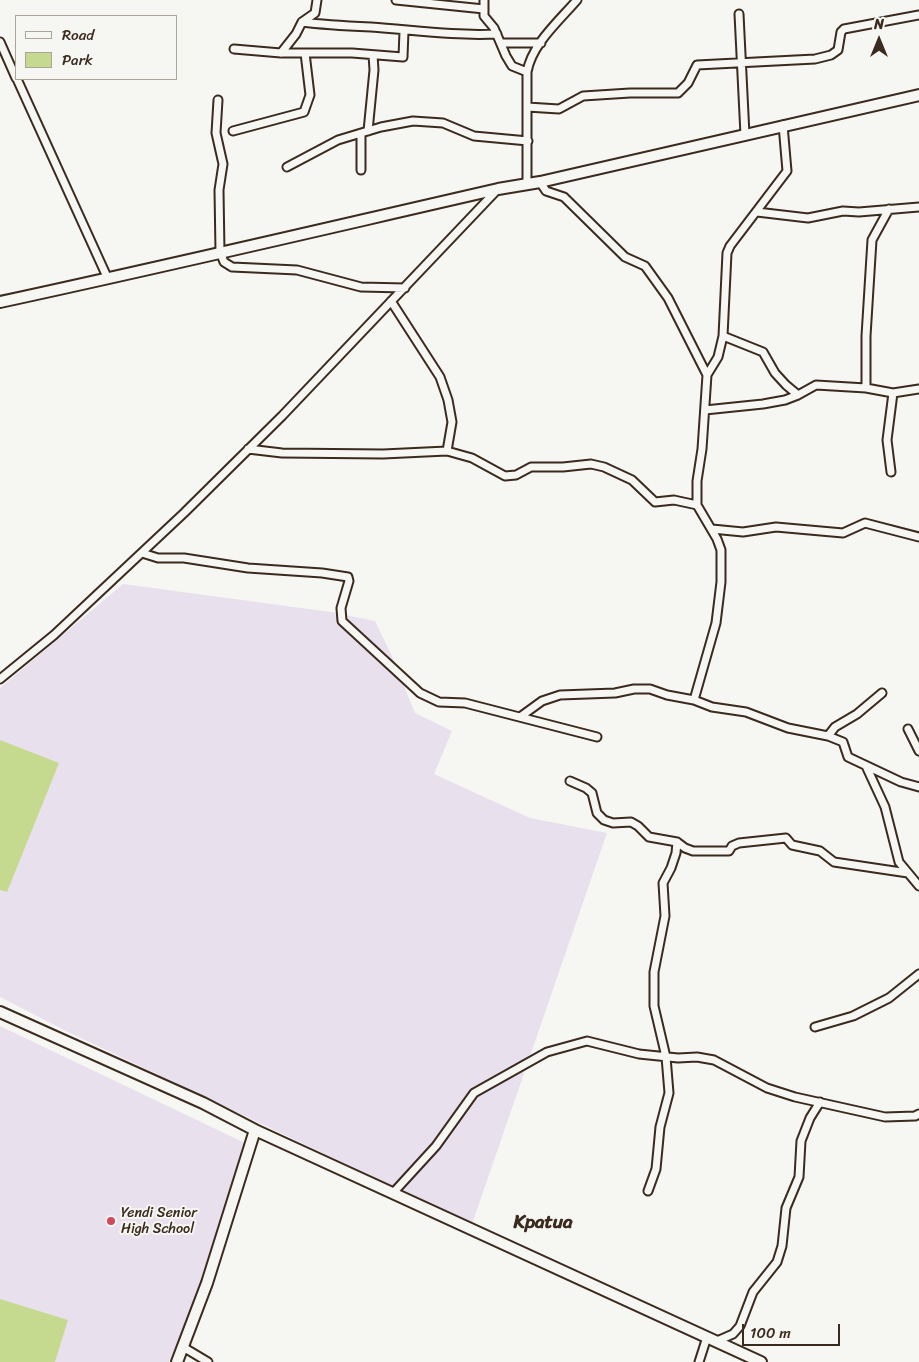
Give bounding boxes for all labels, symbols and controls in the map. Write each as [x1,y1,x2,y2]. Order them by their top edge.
text: N [874,12,884,37]
legend [15,15,178,80]
north arrow [854,15,904,65]
text: Road [62,22,94,48]
text: Park [62,47,93,73]
place label: Yendi Senior High School [121,1205,197,1238]
district label: Kpatua [513,1212,573,1234]
marker: Yendi Senior High School [105,1215,117,1227]
scale bar [744,1314,842,1346]
text: 100 m [750,1320,791,1346]

